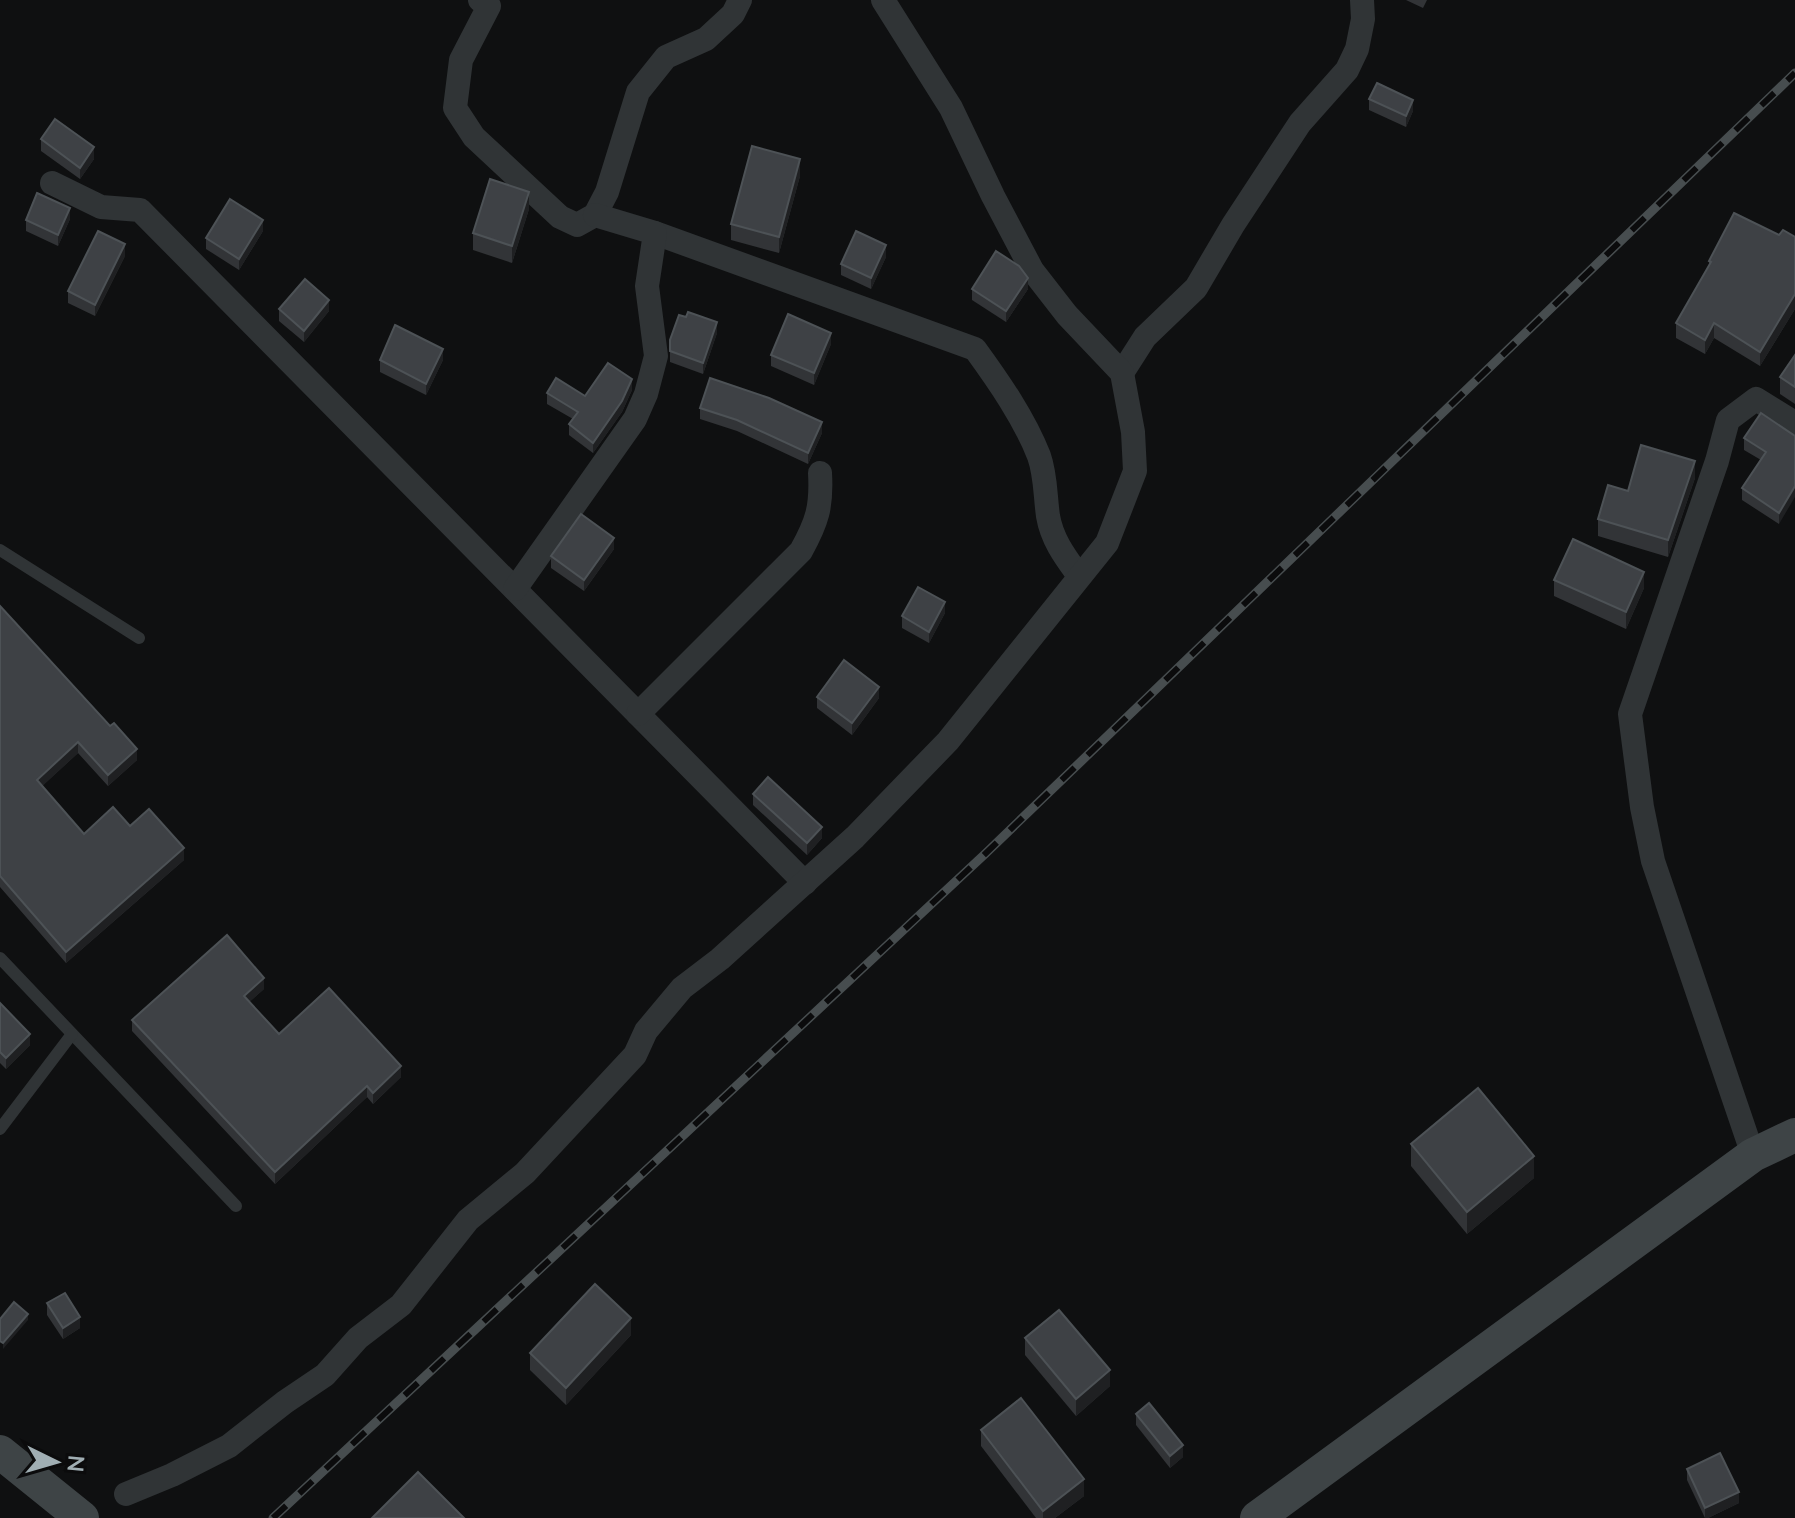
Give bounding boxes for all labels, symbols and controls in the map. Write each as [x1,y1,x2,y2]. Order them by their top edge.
north arrow [16,1422,96,1502]
text: N [62,1454,91,1473]

